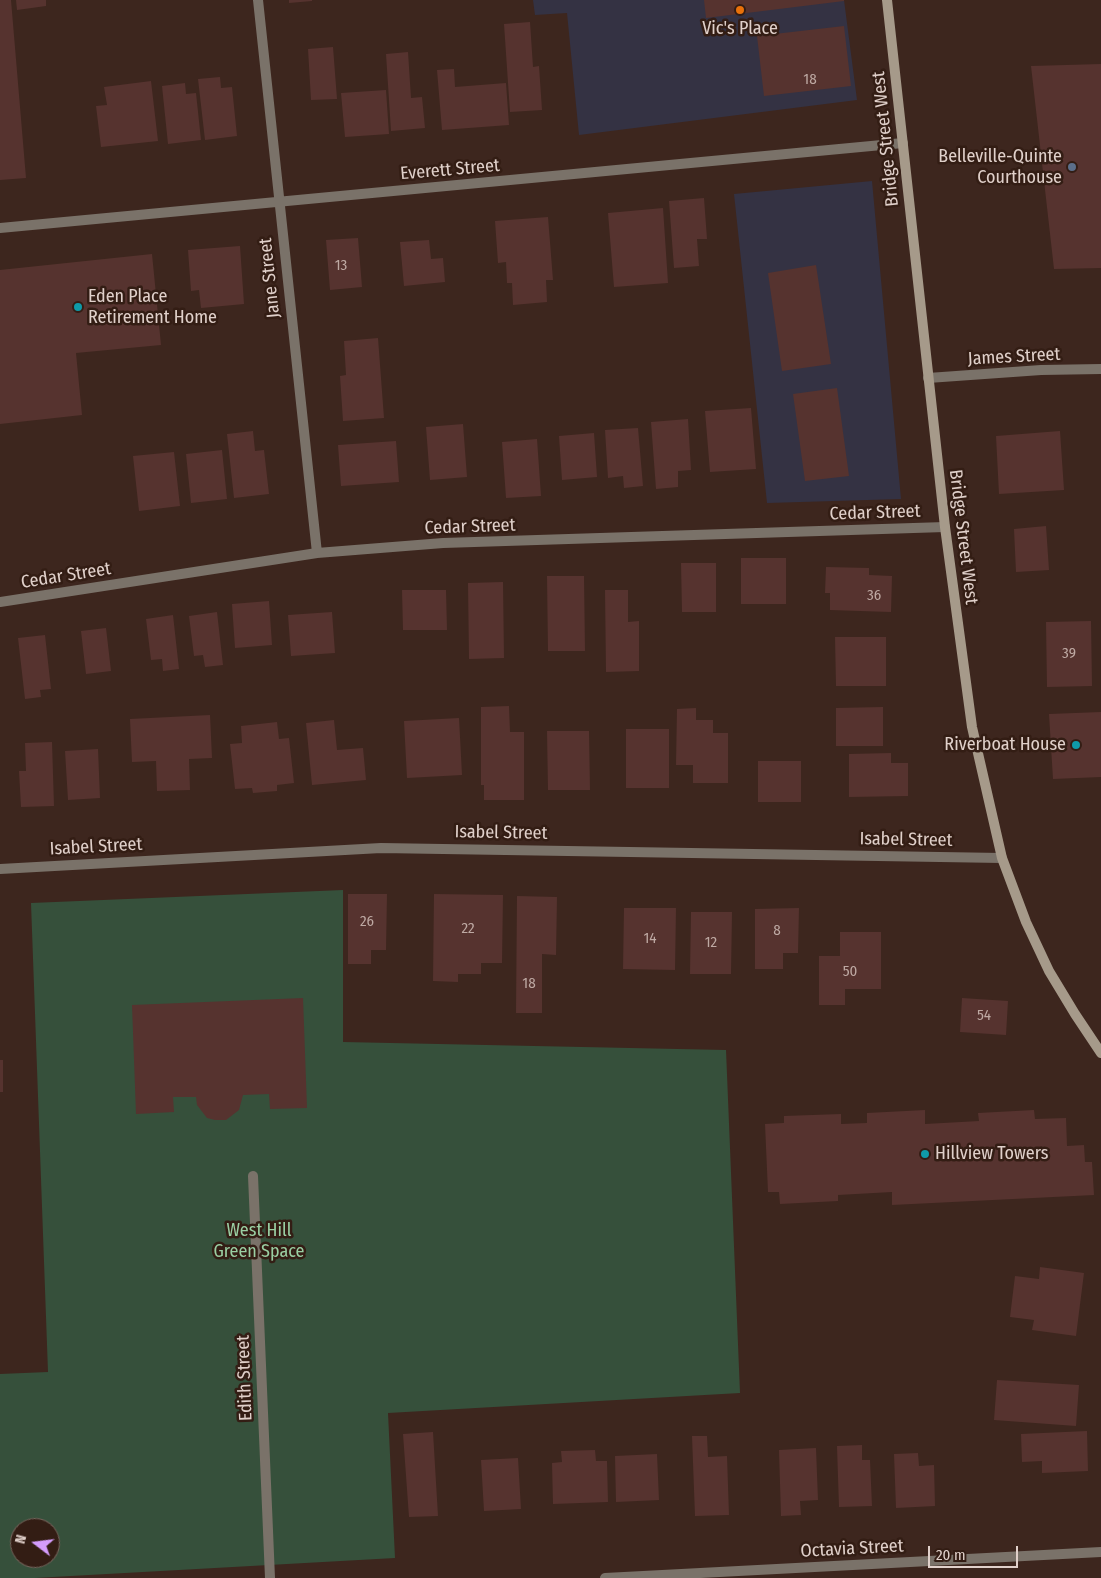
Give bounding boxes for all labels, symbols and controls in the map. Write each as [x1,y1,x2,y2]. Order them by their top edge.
marker: Vic's Place [734,4,746,16]
place label: Vic's Place [702,18,778,40]
street label: Bridge Street West [868,70,904,208]
house number: 18 [803,71,817,89]
place label: Belleville-Quinte Courthouse [938,146,1062,188]
street label: Everett Street [399,155,501,185]
marker: Belleville-Quinte Courthouse [1066,161,1078,173]
street label: Jane Street [255,237,285,319]
house number: 13 [335,257,347,275]
place label: Eden Place Retirement Home [88,286,217,328]
marker: Eden Place Retirement Home [72,301,84,313]
street label: James Street [967,344,1061,370]
street label: Bridge Street West [944,468,982,606]
street label: Cedar Street [829,501,921,525]
street label: Cedar Street [424,515,516,539]
street label: Cedar Street [19,558,113,594]
house number: 36 [867,587,881,605]
house number: 39 [1062,645,1076,663]
place label: Riverboat House [944,734,1066,756]
marker: Riverboat House [1070,739,1082,751]
street label: Isabel Street [454,821,548,845]
street label: Isabel Street [859,828,953,852]
street label: Isabel Street [49,834,143,860]
house number: 26 [360,913,374,931]
house number: 22 [461,920,475,938]
house number: 8 [773,922,781,940]
house number: 14 [643,930,657,948]
house number: 12 [705,934,717,952]
house number: 50 [843,963,857,981]
house number: 18 [522,975,536,993]
house number: 54 [977,1007,991,1025]
place label: Hillview Towers [935,1143,1048,1165]
marker: Hillview Towers [919,1148,931,1160]
park label: West Hill Green Space [213,1220,305,1262]
street label: Edith Street [233,1335,257,1421]
north arrow [10,1518,60,1568]
text: N [12,1533,30,1546]
street label: Octavia Street [800,1536,904,1562]
scale bar [931,1536,1021,1568]
text: 20 m [936,1546,966,1564]

